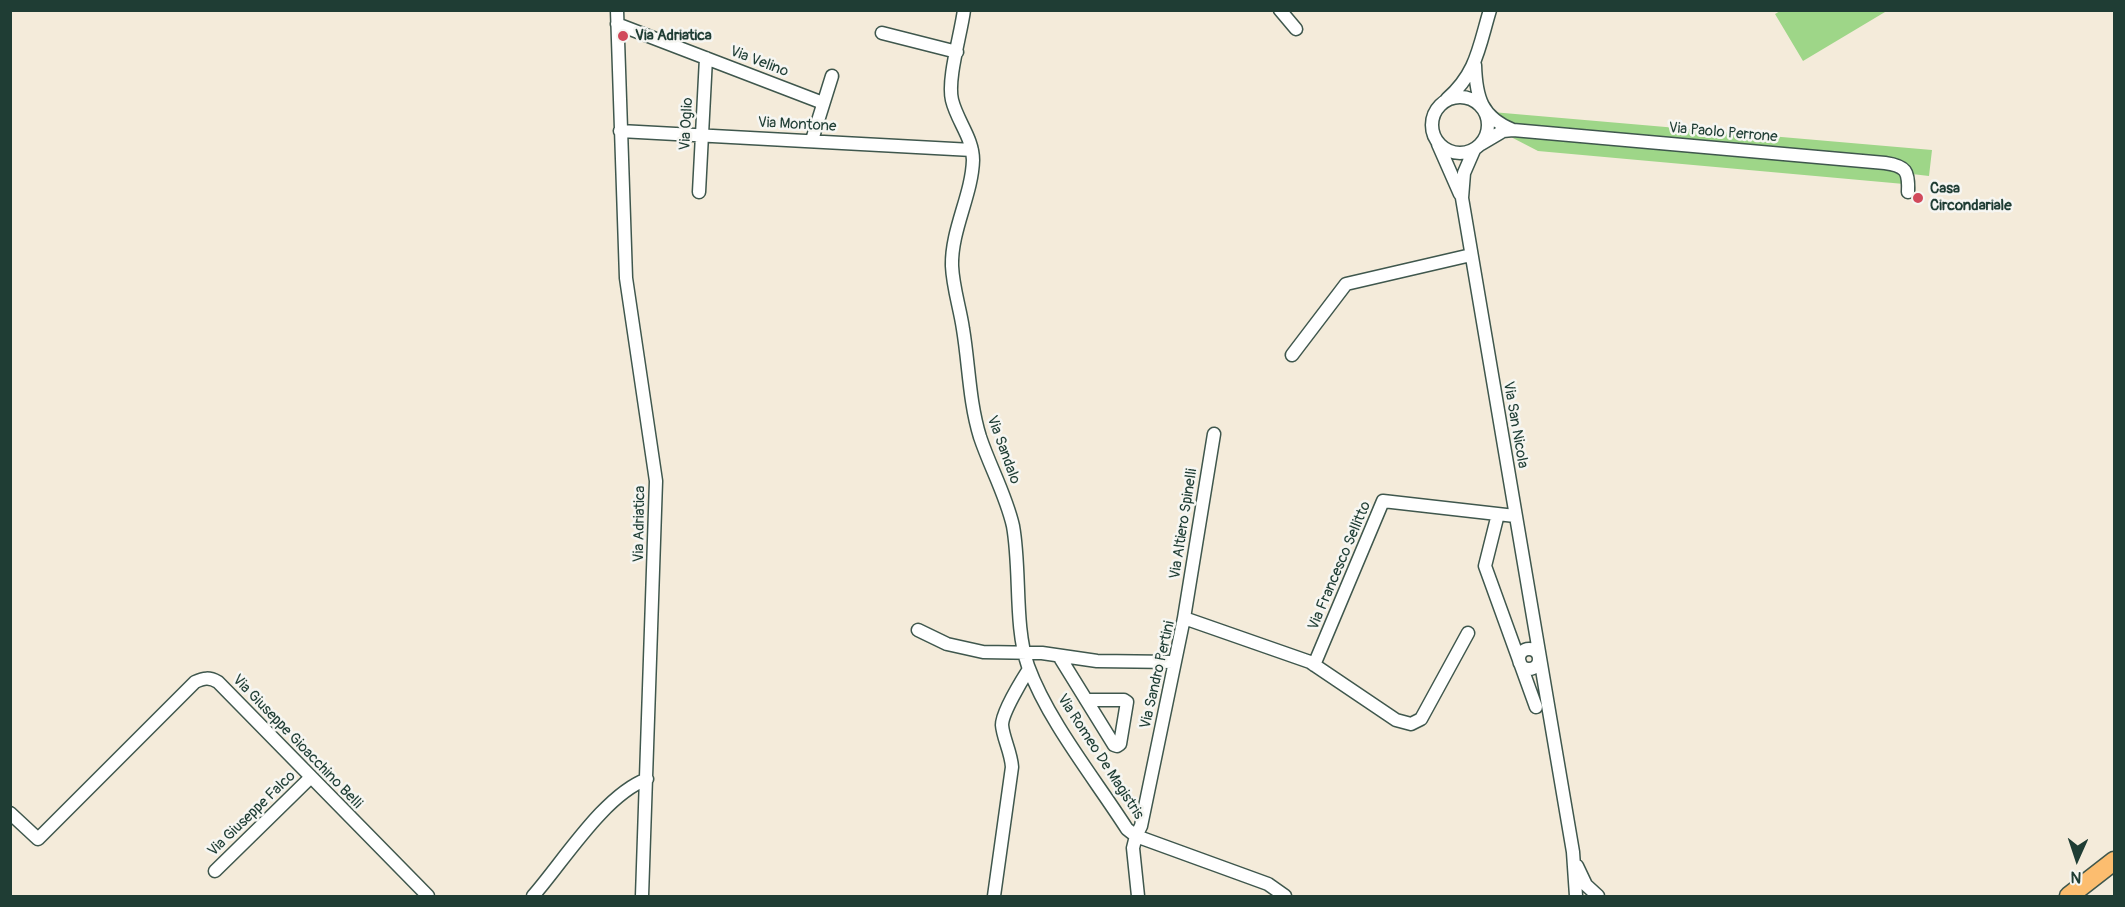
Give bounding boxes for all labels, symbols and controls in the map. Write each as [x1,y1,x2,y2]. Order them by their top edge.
place label: Via Adriatica [635,27,712,45]
marker: Via Adriatica [616,29,630,43]
street label: Via Velino [727,43,791,81]
street label: Via Oglio [677,97,697,151]
street label: Via Montone [757,114,837,136]
street label: Via Paolo Perrone [1668,119,1778,147]
place label: Casa Circondariale [1930,180,2012,215]
marker: Casa Circondariale [1911,191,1925,205]
street label: Via San Nicola [1499,380,1531,470]
street label: Via Sandalo [982,413,1024,487]
street label: Via Altiero Spinelli [1166,467,1202,581]
street label: Via Adriatica [630,485,650,563]
street label: Via Francesco Sellitto [1305,499,1375,633]
street label: Via Sandro Pertini [1137,619,1179,731]
street label: Via Giuseppe Gioacchino Belli [228,671,366,813]
street label: Via Romeo De Magistris [1053,691,1147,823]
street label: Via Giuseppe Falco [204,767,300,861]
north arrow [2047,829,2107,889]
text: N [2070,867,2082,887]

